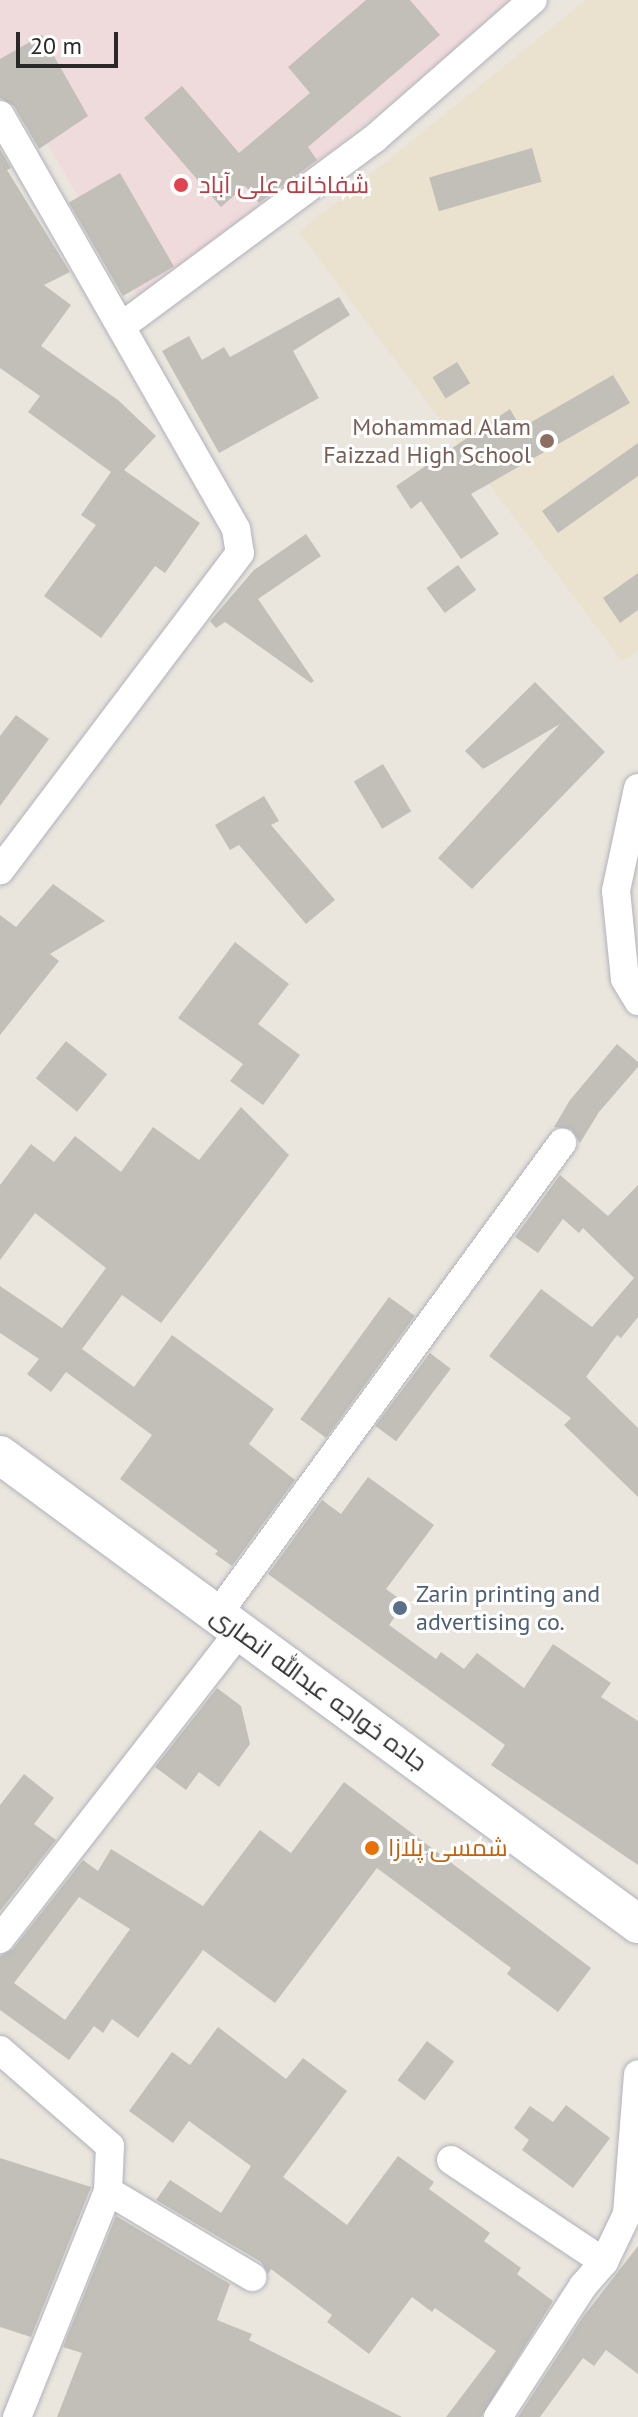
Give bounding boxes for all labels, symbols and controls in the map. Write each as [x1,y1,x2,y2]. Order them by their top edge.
scale bar [20,16,122,66]
text: 20 m [30,30,82,61]
place label: شفاخانه علی آباد [199,171,369,199]
marker: شفاخانه علی آباد [170,174,192,196]
place label: Mohammad Alam Faizzad High School [323,413,531,469]
marker: Mohammad Alam Faizzad High School [538,432,556,450]
place label: Zarin printing and advertising co. [416,1580,600,1636]
marker: Zarin printing and advertising co. [391,1599,409,1617]
street label: جاده خواجه عبدالله انصاری [205,1601,433,1777]
place label: شمسی پلازا [388,1834,508,1862]
marker: شمسی پلازا [363,1839,381,1857]

